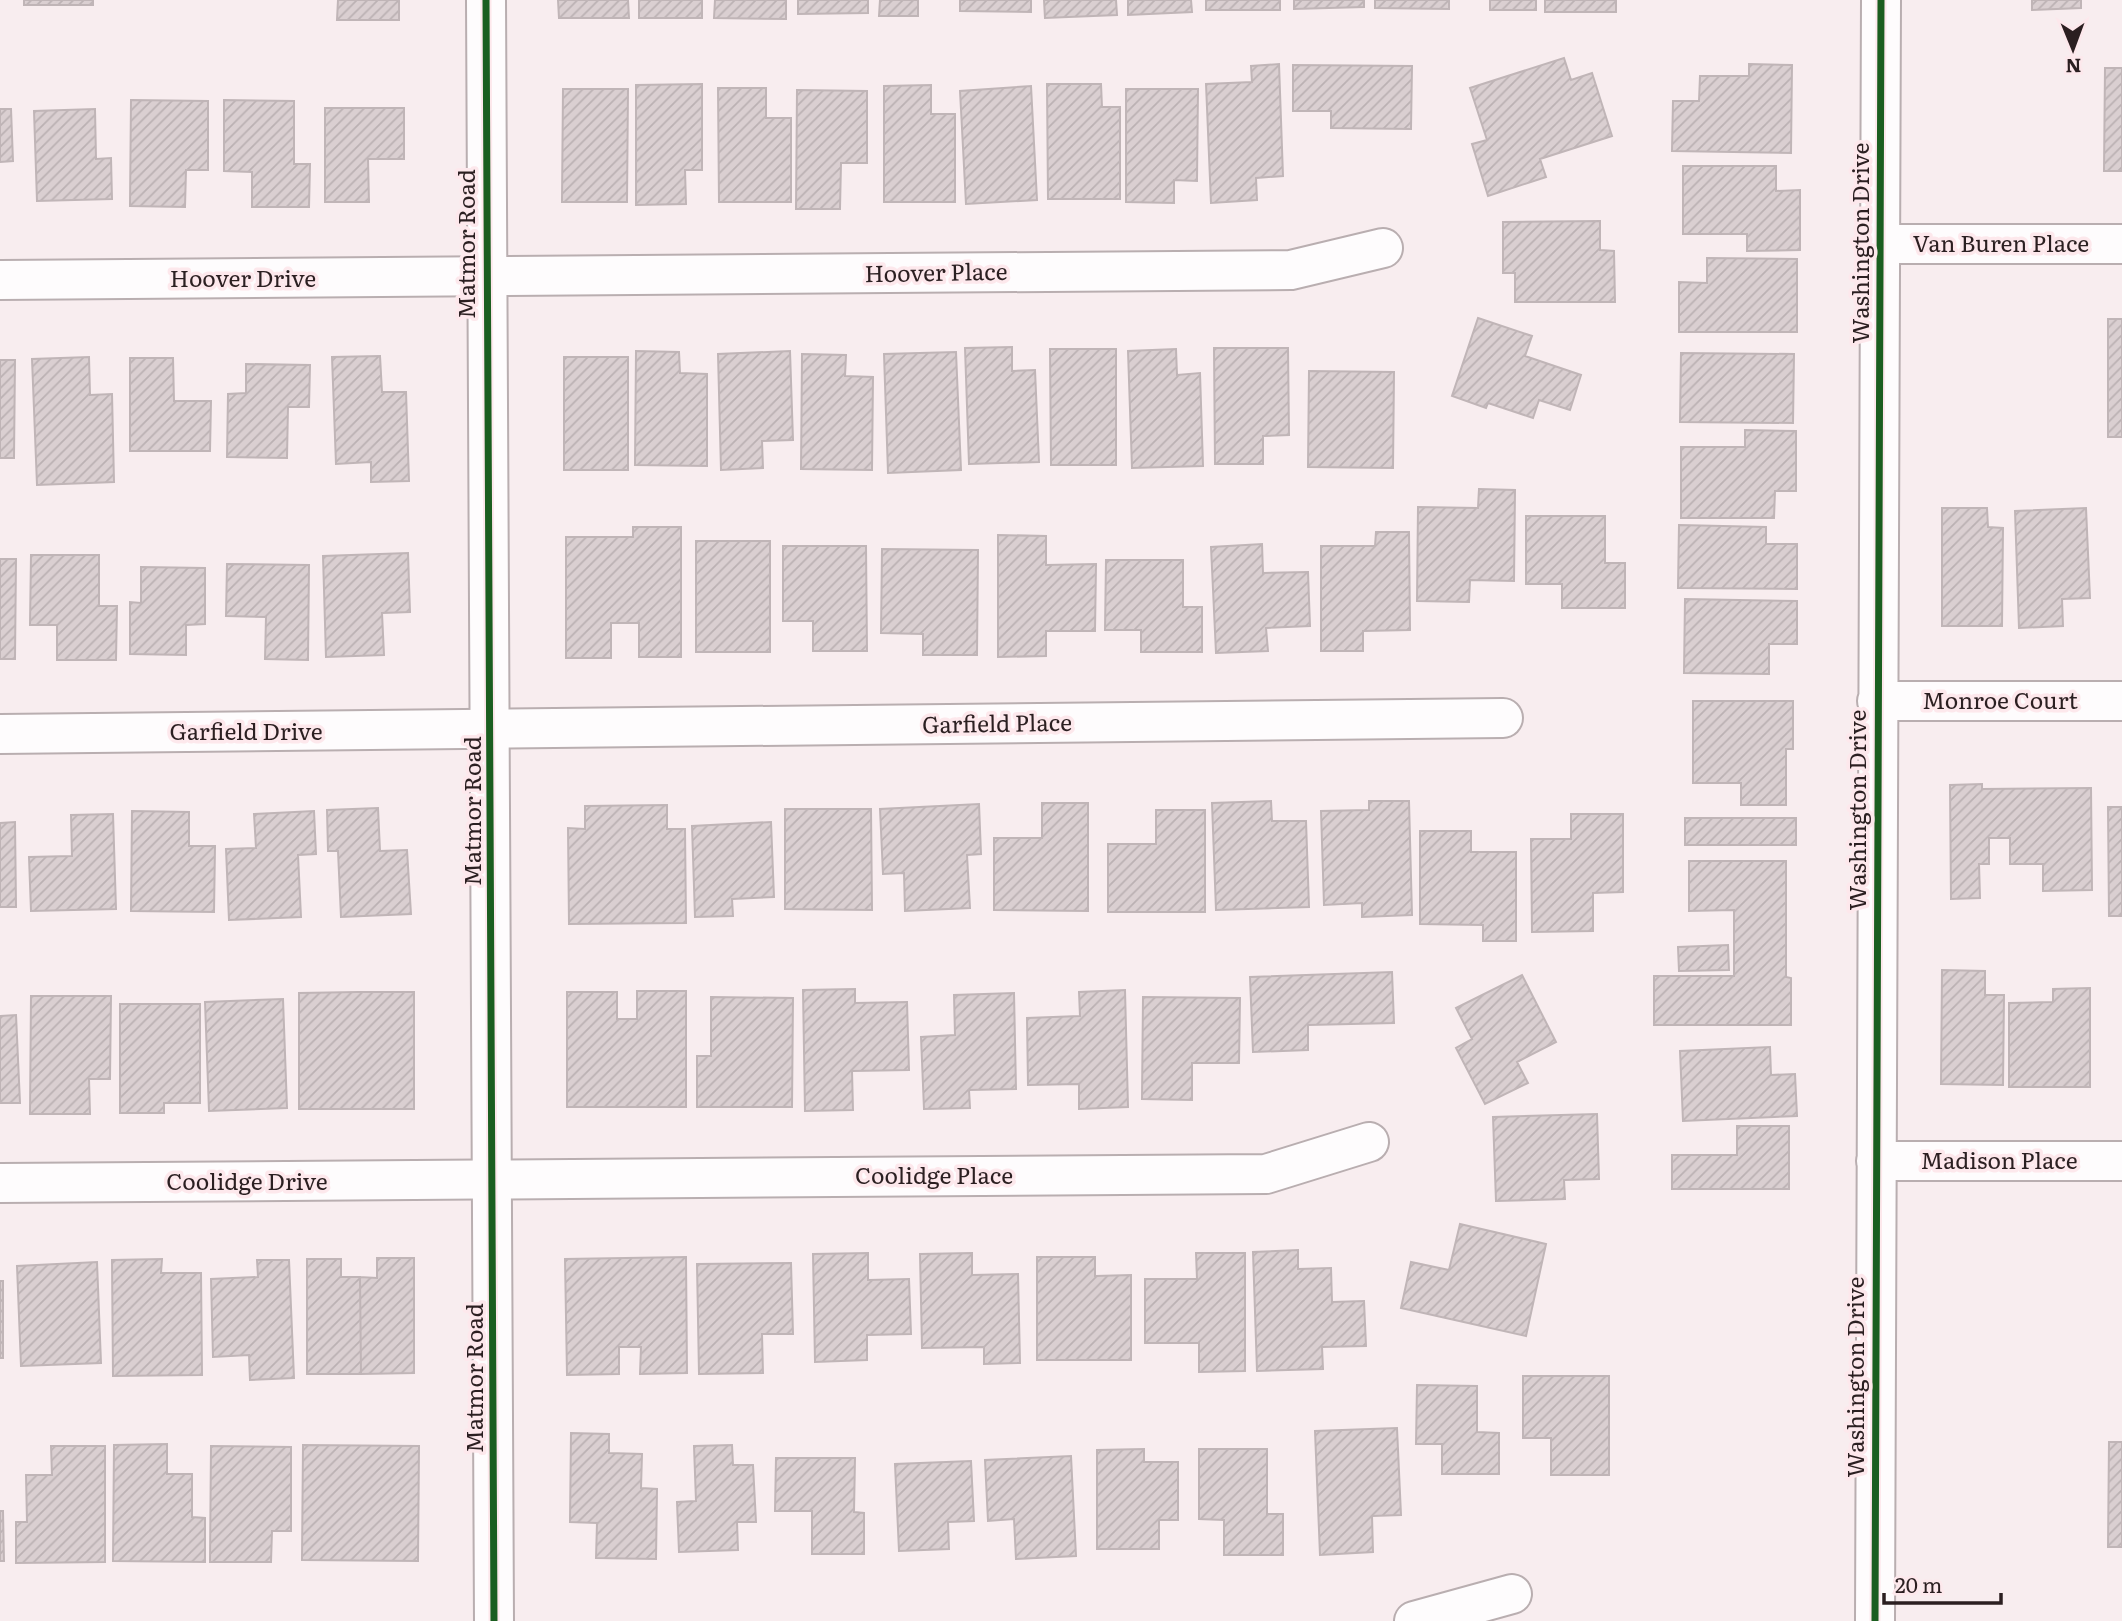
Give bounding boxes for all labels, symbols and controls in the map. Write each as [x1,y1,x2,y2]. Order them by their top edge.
north arrow [2038,14,2108,84]
text: N [2065,53,2082,81]
street label: Washington Drive [1842,142,1876,343]
street label: Matmor Road [448,169,482,319]
street label: Van Buren Place [1913,225,2089,259]
street label: Hoover Place [864,253,1008,289]
street label: Hoover Drive [170,260,316,294]
street label: Monroe Court [1922,682,2079,716]
street label: Garfield Place [922,704,1072,740]
street label: Washington Drive [1839,709,1873,910]
street label: Garfield Drive [169,713,323,747]
street label: Matmor Road [454,736,488,886]
street label: Madison Place [1920,1142,2078,1176]
street label: Coolidge Place [855,1157,1013,1191]
street label: Coolidge Drive [166,1163,328,1197]
street label: Washington Drive [1837,1276,1871,1477]
street label: Matmor Road [456,1303,490,1453]
scale bar [1884,1562,2001,1606]
text: 20 m [1895,1568,1942,1599]

